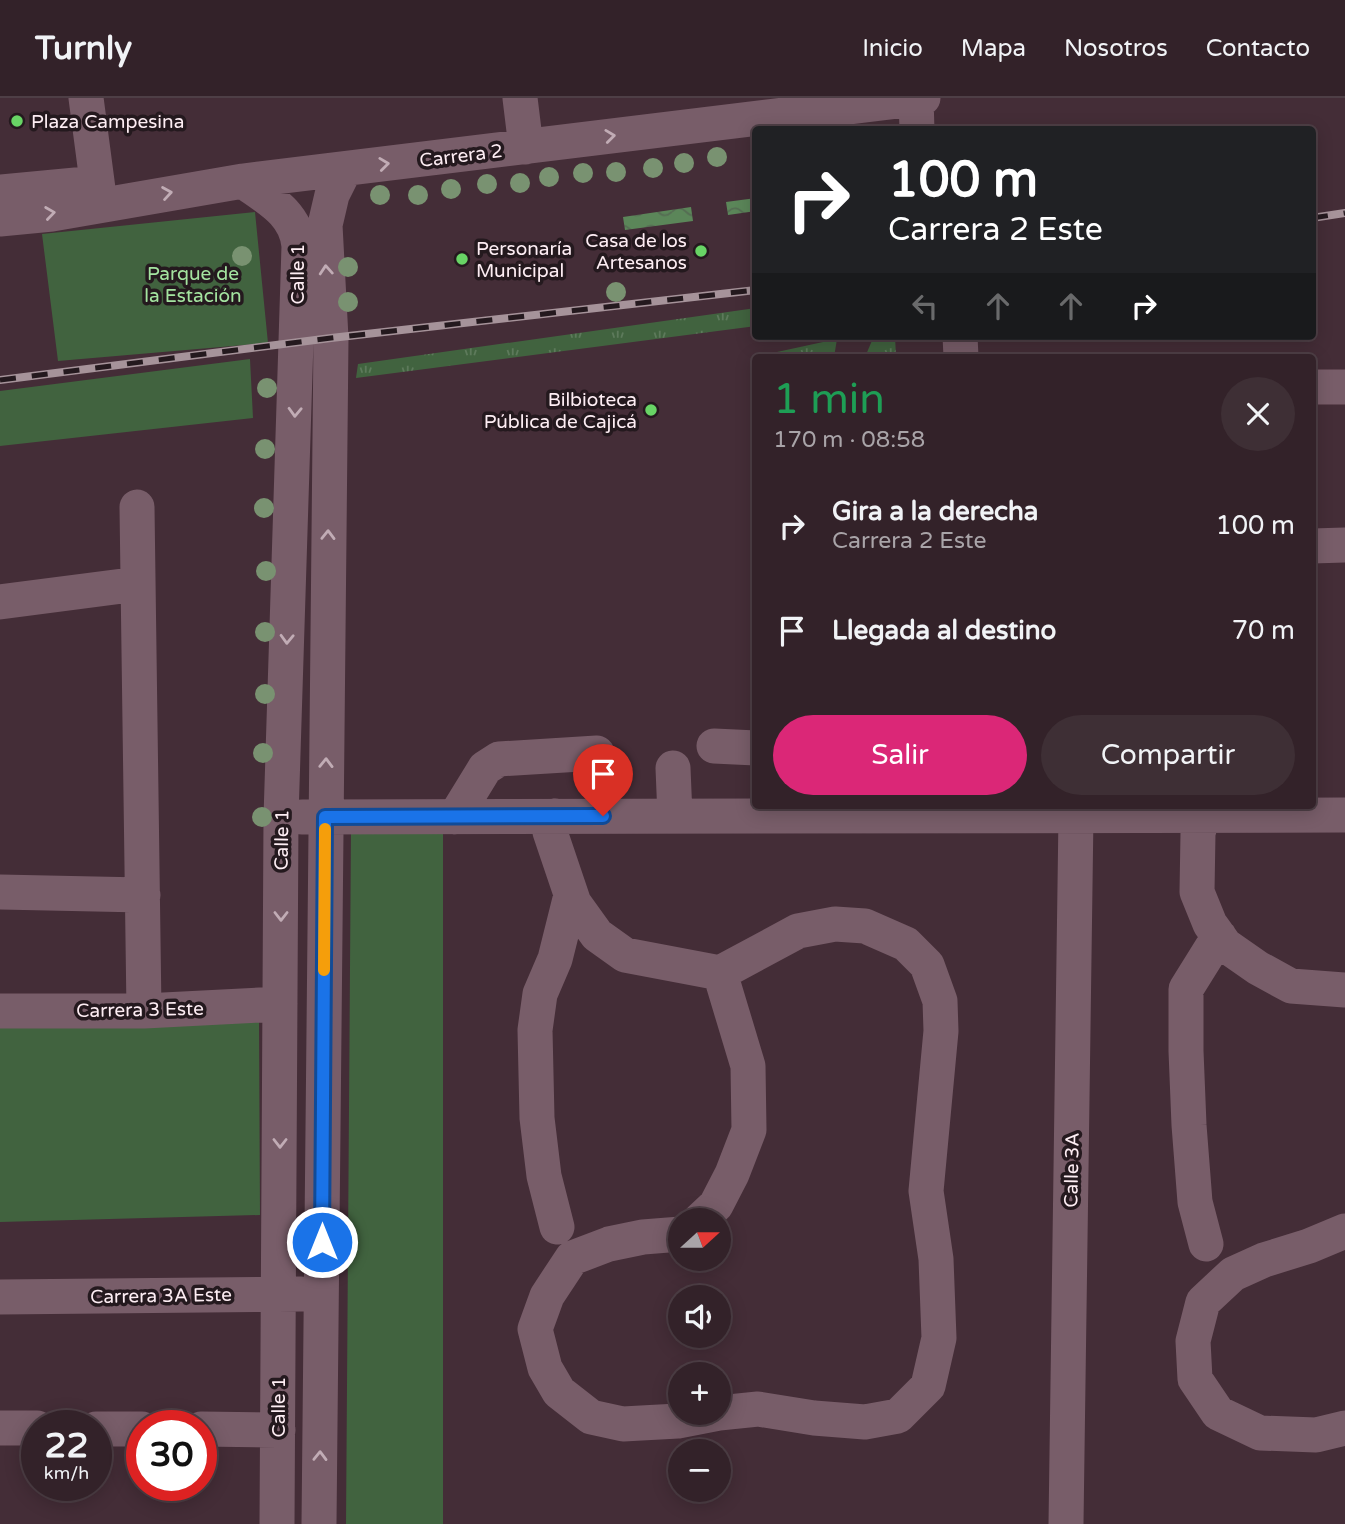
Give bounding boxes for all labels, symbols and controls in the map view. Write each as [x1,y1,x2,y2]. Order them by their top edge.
text: Turnly [35,29,132,68]
text: Inicio [862,34,923,63]
text: Mapa [961,34,1026,63]
text: Nosotros [1064,34,1168,63]
text: Contacto [1206,34,1310,63]
place label: Plaza Campesina [31,111,184,133]
marker: Plaza Campesina [9,113,25,129]
one-way arrow [604,129,616,144]
street label: Carrera 2 [418,140,504,172]
text: 100 m [888,151,1038,210]
icon: right [773,154,864,245]
one-way arrow [378,157,390,172]
one-way arrow [161,186,173,201]
one-way arrow [44,206,56,221]
text: Carrera 2 Este [888,211,1103,249]
place label: Casa de los Artesanos [585,230,687,274]
place label: Personaría Municipal [476,238,572,282]
marker: Casa de los Artesanos [693,243,709,259]
street label: Calle 1 [287,244,309,304]
marker: Personaría Municipal [454,251,470,267]
park label: Parque de la Estación [144,263,242,307]
one-way arrow [319,264,334,275]
icon: left [906,287,944,325]
icon: ahead [979,287,1017,325]
icon: ahead [1052,287,1090,325]
icon: right [1125,287,1163,325]
text: 1 min [773,374,885,425]
button: close [1221,377,1295,451]
place label: Bilbioteca Pública de Cajicá [484,389,637,433]
marker: Bilbioteca Pública de Cajicá [643,402,659,418]
one-way arrow [288,407,303,418]
text: 170 m · 08:58 [773,426,925,454]
text: Gira a la derecha [832,496,1038,527]
icon: right [773,507,811,545]
text: 100 m [1215,510,1295,541]
text: Carrera 2 Este [832,527,986,555]
one-way arrow [320,530,336,540]
icon: arrive [773,612,811,650]
text: Llegada al destino [832,615,1056,646]
text: 70 m [1232,615,1295,646]
one-way arrow [280,634,295,645]
button: Salir [773,715,1027,795]
button: Compartir [1041,715,1295,795]
pin [573,744,633,816]
icon: arrive [584,755,622,793]
one-way arrow [318,757,334,768]
street label: Calle 1 [270,809,294,871]
one-way arrow [273,911,289,921]
street label: Carrera 3 Este [76,998,204,1022]
street label: Calle 3A [1060,1132,1084,1208]
one-way arrow [272,1138,288,1149]
position arrow [285,1205,359,1279]
north arrow [668,1208,732,1270]
map controls [668,1208,731,1502]
street label: Carrera 3A Este [90,1284,232,1308]
button: sound [668,1285,731,1348]
button: + [668,1362,731,1425]
street label: Calle 1 [268,1377,290,1437]
speed limit sign: 30 [126,1410,217,1501]
text: 22 [45,1425,88,1467]
button: − [668,1439,731,1502]
one-way arrow [312,1450,328,1461]
text: km/h [44,1462,89,1484]

